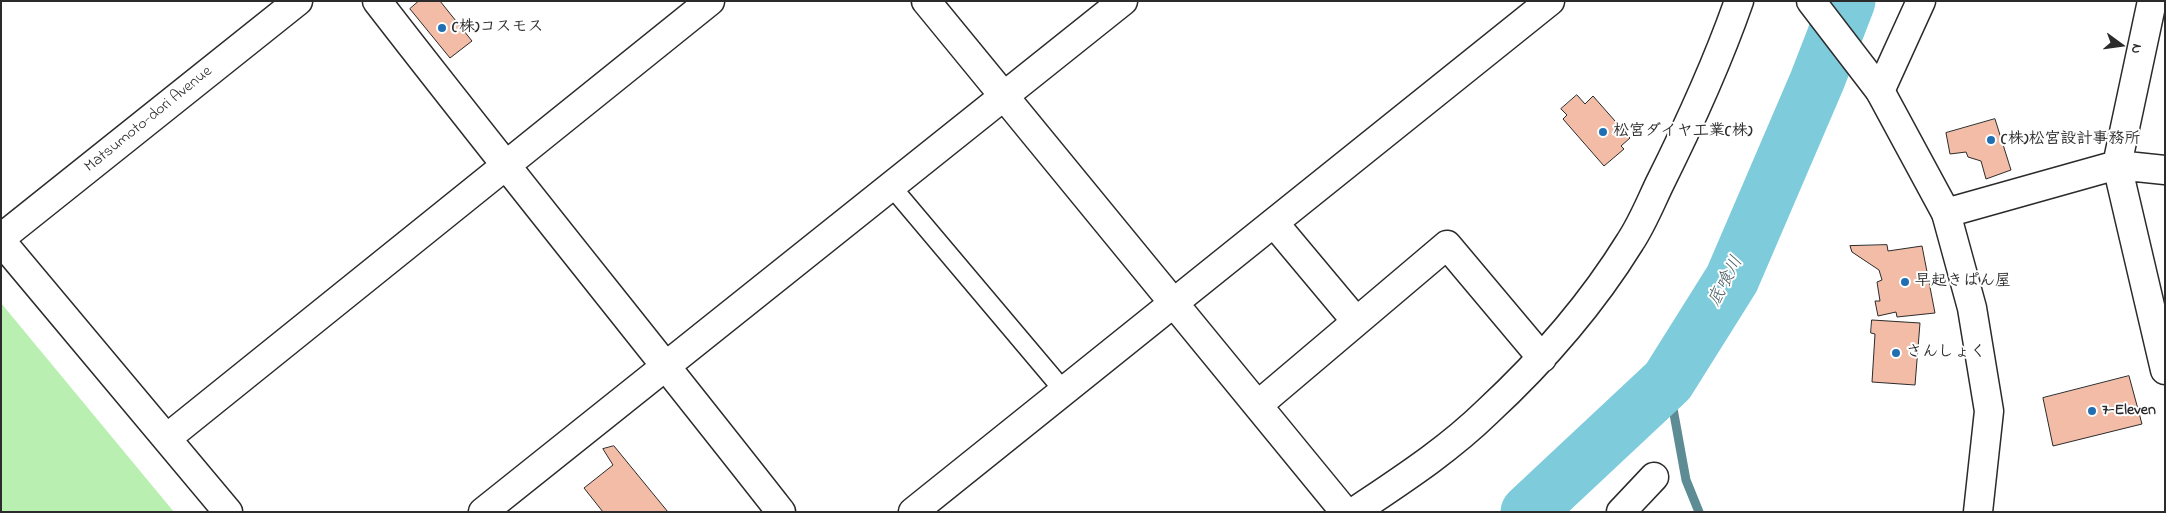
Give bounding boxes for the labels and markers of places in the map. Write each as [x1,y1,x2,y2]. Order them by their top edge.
place label: (株)コスモス [452,18,543,38]
marker: (株)コスモス [436,22,448,34]
place label: 松宮ダイヤ工業(株) [1613,122,1752,142]
marker: 松宮ダイヤ工業(株) [1597,126,1609,138]
place label: (株)松宮設計事務所 [2001,130,2140,150]
marker: (株)松宮設計事務所 [1985,134,1997,146]
place label: 早起きぱん屋 [1915,272,2011,292]
marker: 早起きぱん屋 [1899,276,1911,288]
place label: さんしょく [1906,343,1986,363]
marker: さんしょく [1890,347,1902,359]
place label: 7-Eleven [2102,401,2156,421]
marker: 7-Eleven [2086,405,2098,417]

